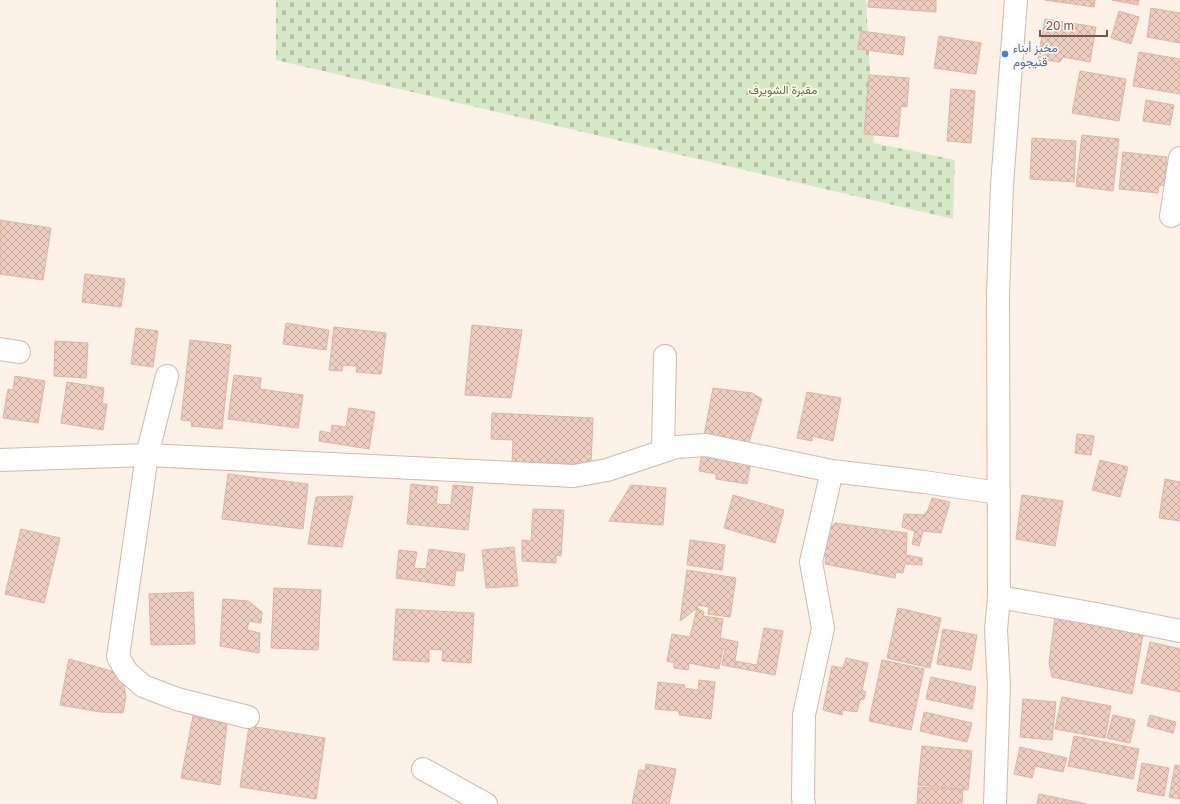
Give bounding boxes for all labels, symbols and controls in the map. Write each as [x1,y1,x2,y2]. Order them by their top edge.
scale bar [1040,12,1107,38]
text: 20 m [1046,18,1074,33]
place label: مخبز أبناء قنيجوم [1013,40,1058,70]
marker: مخبز أبناء قنيجوم [1000,49,1010,59]
park label: مقبرة الشويرف [749,82,817,98]

